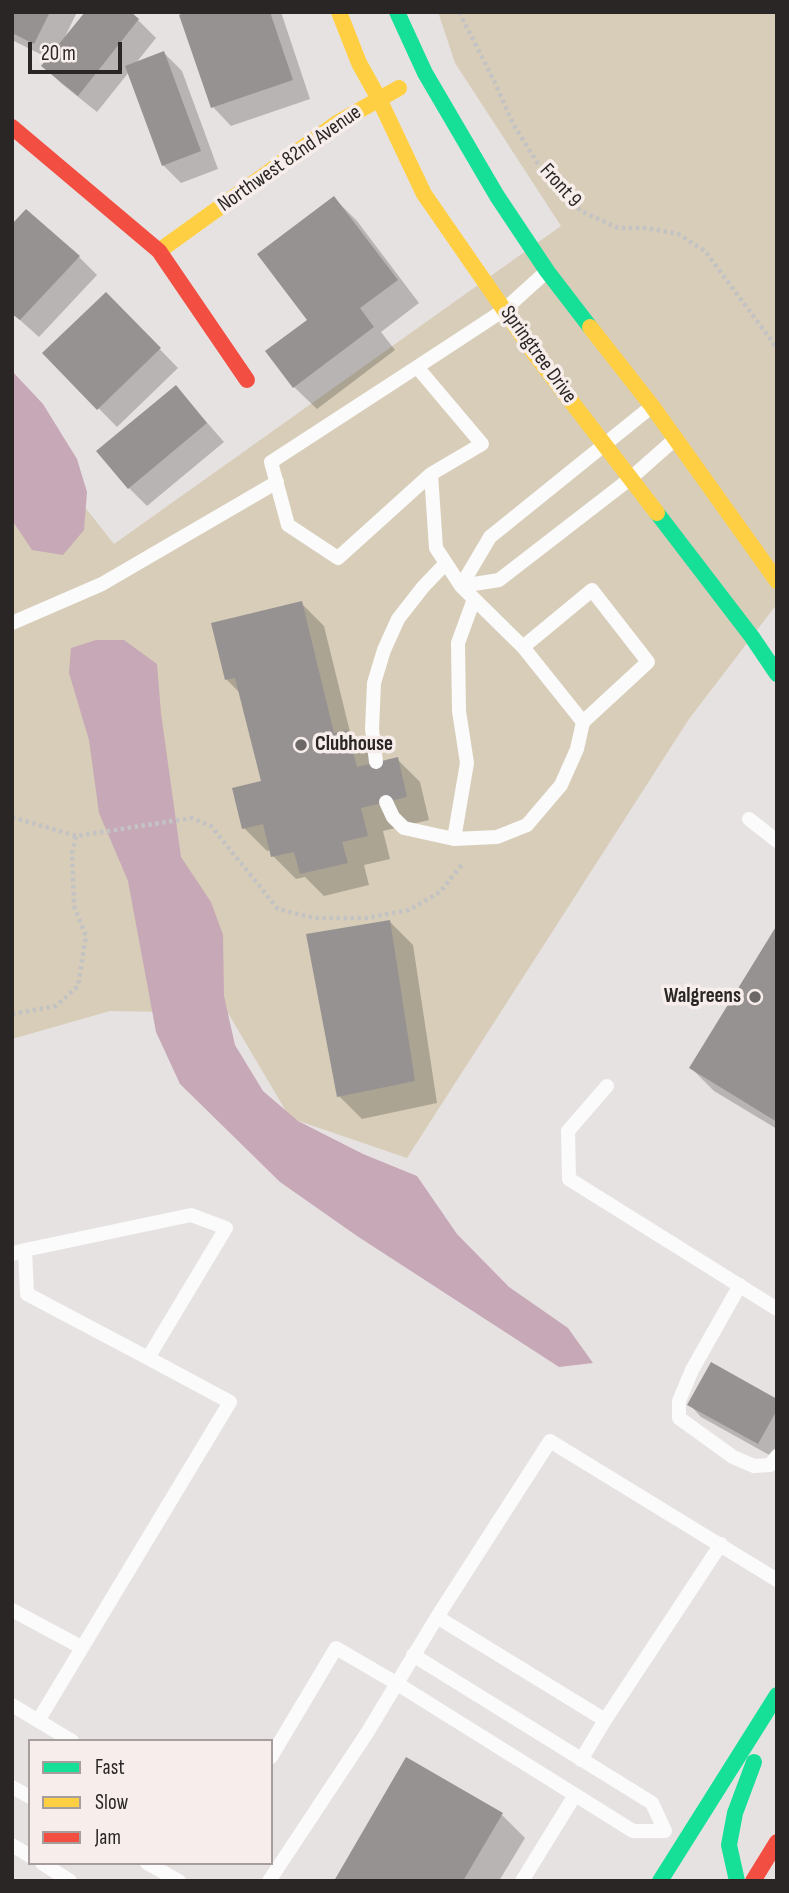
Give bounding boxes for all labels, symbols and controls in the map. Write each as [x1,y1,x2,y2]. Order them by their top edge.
scale bar [32,28,126,72]
text: 20 m [41,41,76,66]
street label: Northwest 82nd Avenue [214,100,366,218]
street label: Front 9 [534,159,586,213]
street label: Springtree Drive [494,302,582,408]
place label: Clubhouse [315,732,393,758]
marker: Clubhouse [293,737,309,753]
place label: Walgreens [664,984,741,1010]
marker: Walgreens [747,989,763,1005]
legend [28,1739,273,1865]
text: Fast [95,1755,125,1780]
text: Slow [95,1790,128,1815]
text: Jam [95,1825,121,1850]

